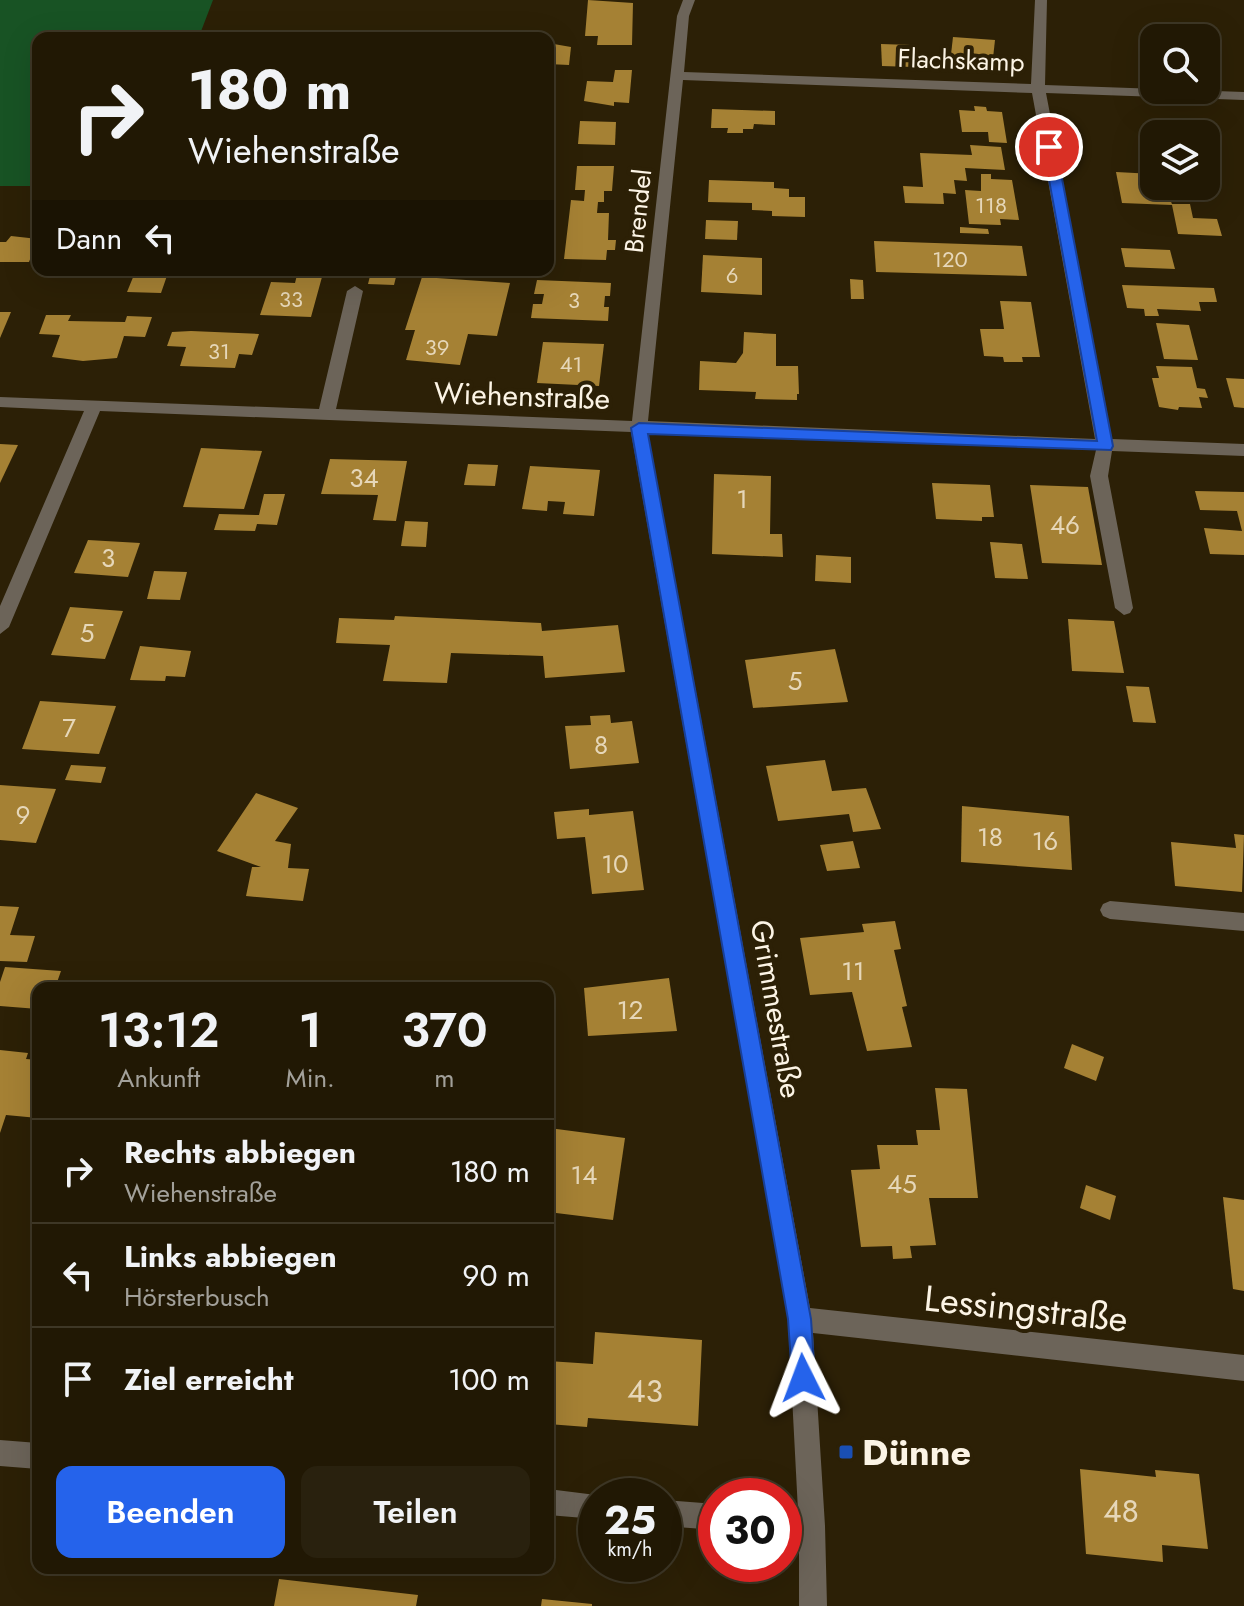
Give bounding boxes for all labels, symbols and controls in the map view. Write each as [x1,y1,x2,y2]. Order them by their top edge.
map controls [1140,24,1220,200]
button: search [1140,24,1220,104]
street label: Flachskamp [897,39,1025,81]
text: 180 m [188,49,351,130]
icon: right [56,64,160,168]
pin [1015,113,1083,181]
button: layers [1140,120,1220,200]
text: Wiehenstraße [188,124,400,176]
icon: arrive [1027,125,1071,169]
street label: Brendel [615,167,661,255]
house number: 118 [975,189,1007,221]
icon: left [138,216,182,260]
text: Dann [56,217,122,260]
house number: 120 [932,243,968,275]
house number: 6 [726,259,738,291]
house number: 33 [279,283,303,315]
house number: 3 [568,284,580,316]
house number: 39 [425,331,449,363]
house number: 31 [208,335,230,367]
house number: 41 [560,348,582,380]
street label: Wiehenstraße [433,371,611,420]
house number: 34 [349,459,379,497]
house number: 1 [736,480,748,518]
house number: 46 [1050,506,1080,544]
house number: 3 [101,539,115,577]
house number: 5 [80,614,94,652]
house number: 5 [788,662,802,700]
house number: 7 [62,709,76,747]
house number: 8 [594,726,608,764]
house number: 9 [16,796,30,834]
house number: 18 [977,818,1003,856]
house number: 16 [1032,822,1058,860]
house number: 10 [601,845,629,883]
street label: Grimmestraße [740,917,813,1101]
house number: 11 [841,952,865,990]
house number: 12 [617,991,643,1029]
text: 13:12 [98,996,219,1065]
text: 1 [298,996,322,1065]
text: 370 [401,996,488,1065]
text: Ankunft [117,1059,200,1097]
text: Min. [286,1059,335,1097]
text: m [434,1059,455,1097]
text: Rechts abbiegen [124,1131,356,1174]
icon: right [56,1149,100,1193]
text: 180 m [450,1150,530,1193]
house number: 14 [571,1156,597,1194]
house number: 45 [887,1165,917,1203]
text: Wiehenstraße [124,1174,277,1212]
text: Links abbiegen [124,1235,337,1278]
icon: left [56,1253,100,1297]
text: 90 m [462,1254,530,1297]
street label: Lessingstraße [922,1271,1130,1345]
text: Hörsterbusch [124,1278,270,1316]
position arrow [761,1336,845,1420]
icon: arrive [56,1357,100,1401]
text: Ziel erreicht [124,1358,293,1401]
text: 100 m [448,1358,530,1401]
house number: 43 [627,1368,663,1414]
place label: Dünne [862,1426,971,1478]
marker: Dünne [837,1443,855,1461]
button: Beenden [56,1466,285,1558]
button: Teilen [301,1466,530,1558]
speed limit sign: 30 [698,1478,802,1582]
house number: 48 [1103,1488,1139,1534]
text: 25 [604,1491,656,1549]
text: km/h [607,1535,653,1564]

